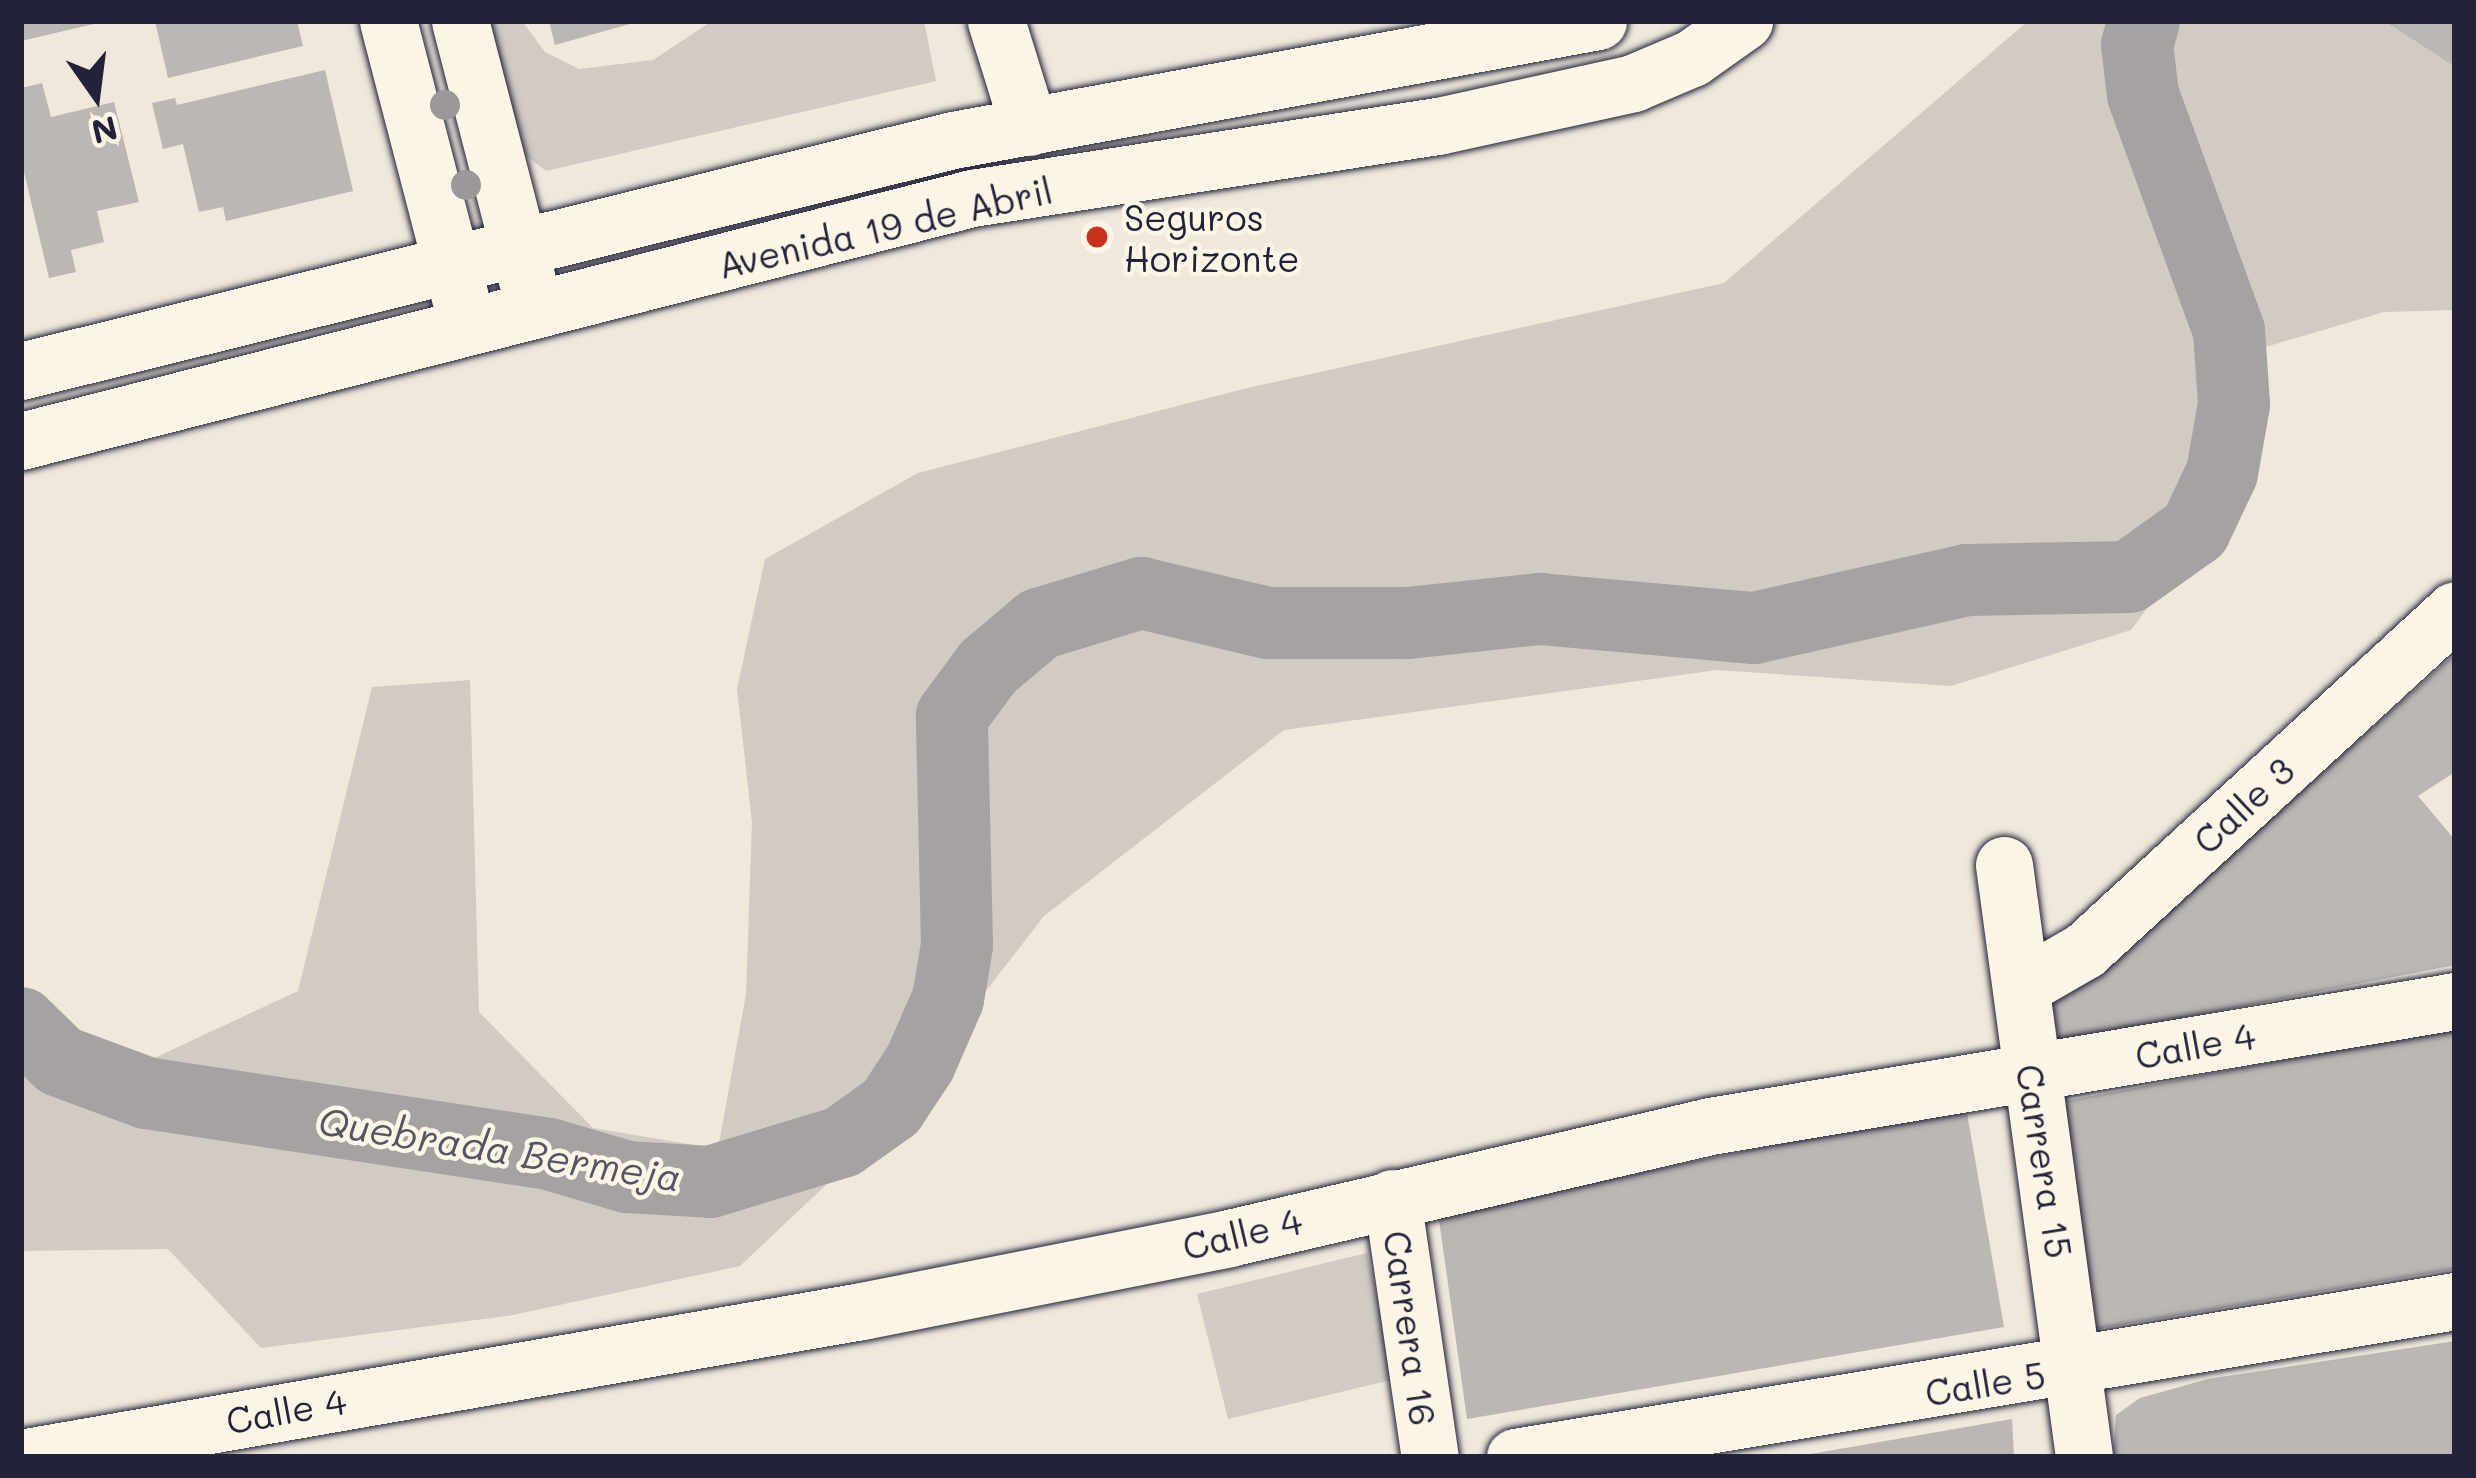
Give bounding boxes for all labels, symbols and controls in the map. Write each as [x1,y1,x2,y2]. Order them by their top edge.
north arrow [36,36,156,156]
text: N [87,108,122,155]
street label: Avenida 19 de Abril [714,168,1056,286]
place label: Seguros Horizonte [1124,194,1300,279]
marker: Seguros Horizonte [1081,221,1113,253]
street label: Calle 3 [2184,748,2302,862]
street label: Calle 4 [2132,1013,2258,1077]
street label: Carrera 15 [2008,1061,2082,1261]
water label: Quebrada Bermeja [315,1097,685,1201]
street label: Calle 4 [1178,1198,1306,1268]
street label: Carrera 16 [1376,1228,1446,1428]
street label: Calle 5 [1922,1352,2048,1414]
street label: Calle 4 [223,1378,349,1442]

